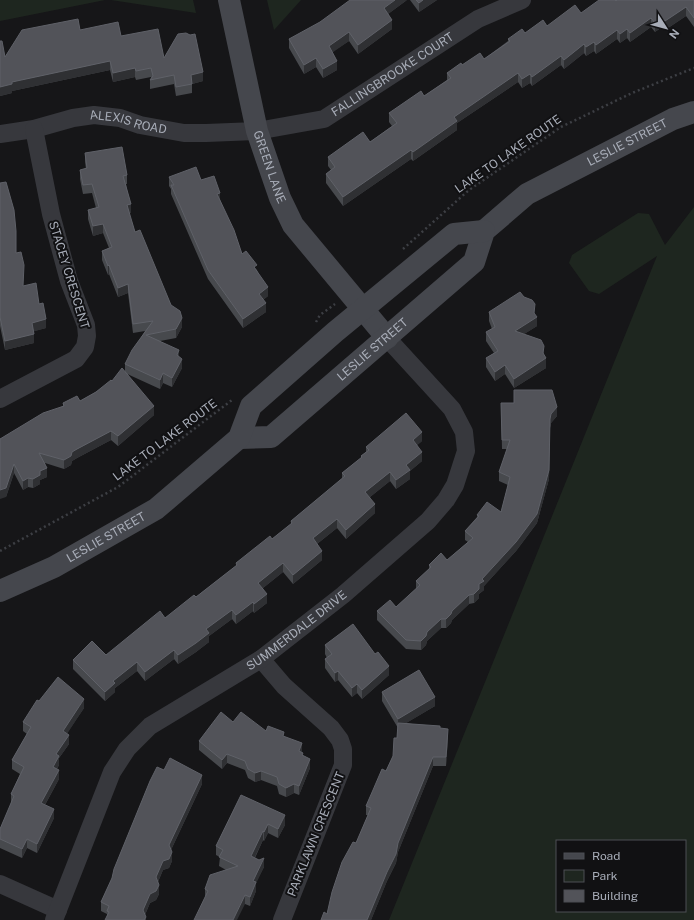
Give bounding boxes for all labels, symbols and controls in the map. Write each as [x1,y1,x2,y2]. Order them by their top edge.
north arrow [646,8,686,48]
text: N [667,27,681,41]
street label: FALLINGBROOKE COURT [329,30,456,119]
street label: ALEXIS ROAD [88,107,168,137]
street label: LAKE TO LAKE ROUTE [452,112,564,196]
street label: LESLIE STREET [585,116,670,169]
street label: GREEN LANE [250,129,289,206]
street label: STACEY CRESCENT [46,220,92,330]
street label: LESLIE STREET [334,315,411,384]
street label: LAKE TO LAKE ROUTE [110,396,220,484]
street label: LESLIE STREET [64,509,148,565]
street label: SUMMERDALE DRIVE [244,588,349,673]
street label: PARKLAWN CRESCENT [285,770,347,898]
legend [556,840,686,912]
text: Road [592,849,620,863]
text: Park [592,869,618,883]
text: Building [592,889,638,903]

